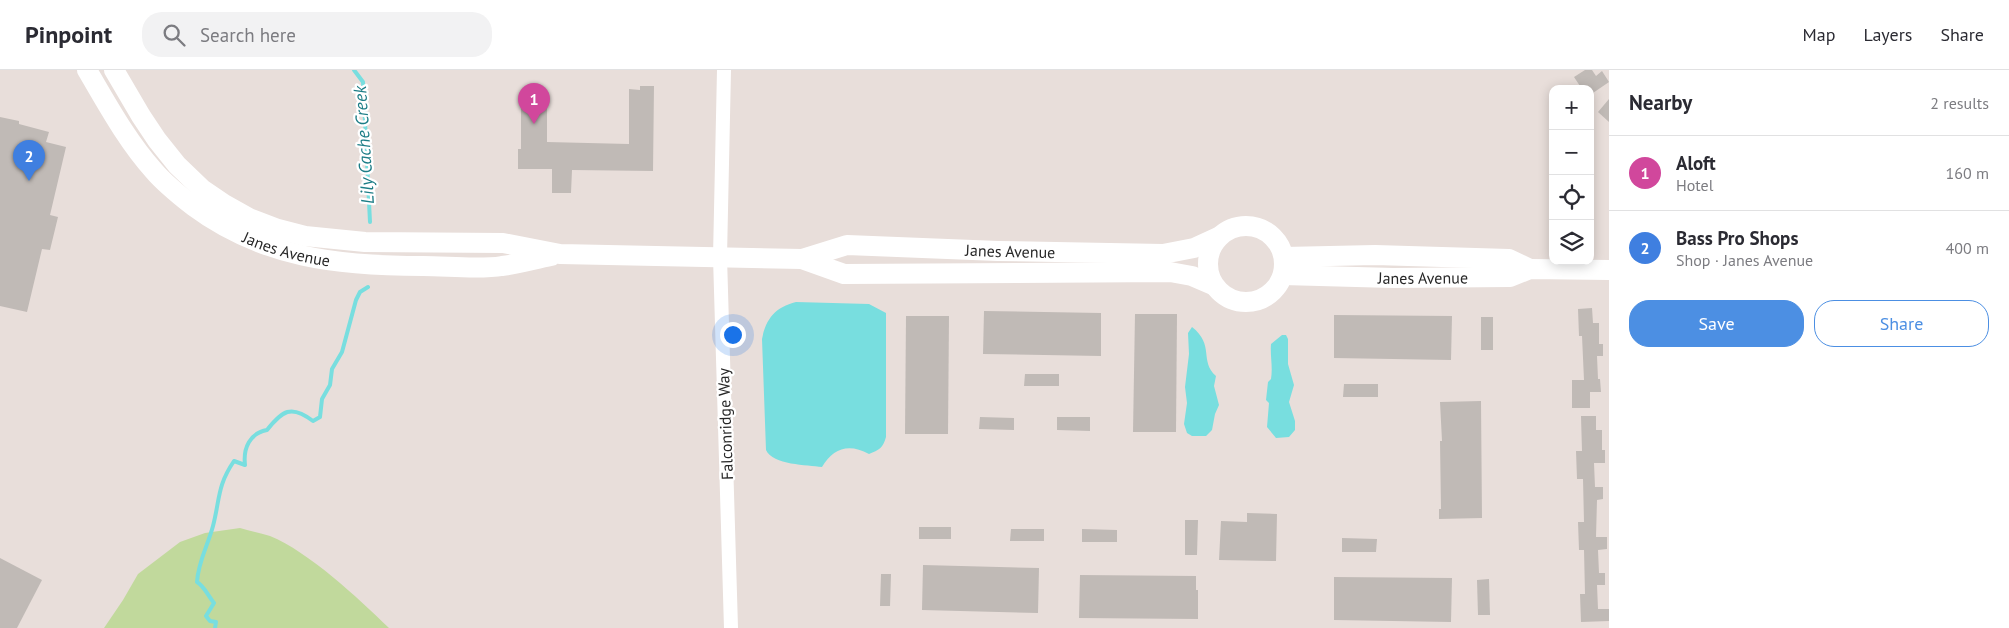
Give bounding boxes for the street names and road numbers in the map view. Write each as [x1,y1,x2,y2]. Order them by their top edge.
street label: Janes Avenue [239,227,332,270]
street label: Janes Avenue [964,240,1056,262]
street label: Janes Avenue [1377,267,1468,288]
street label: Falconridge Way [713,367,737,480]

